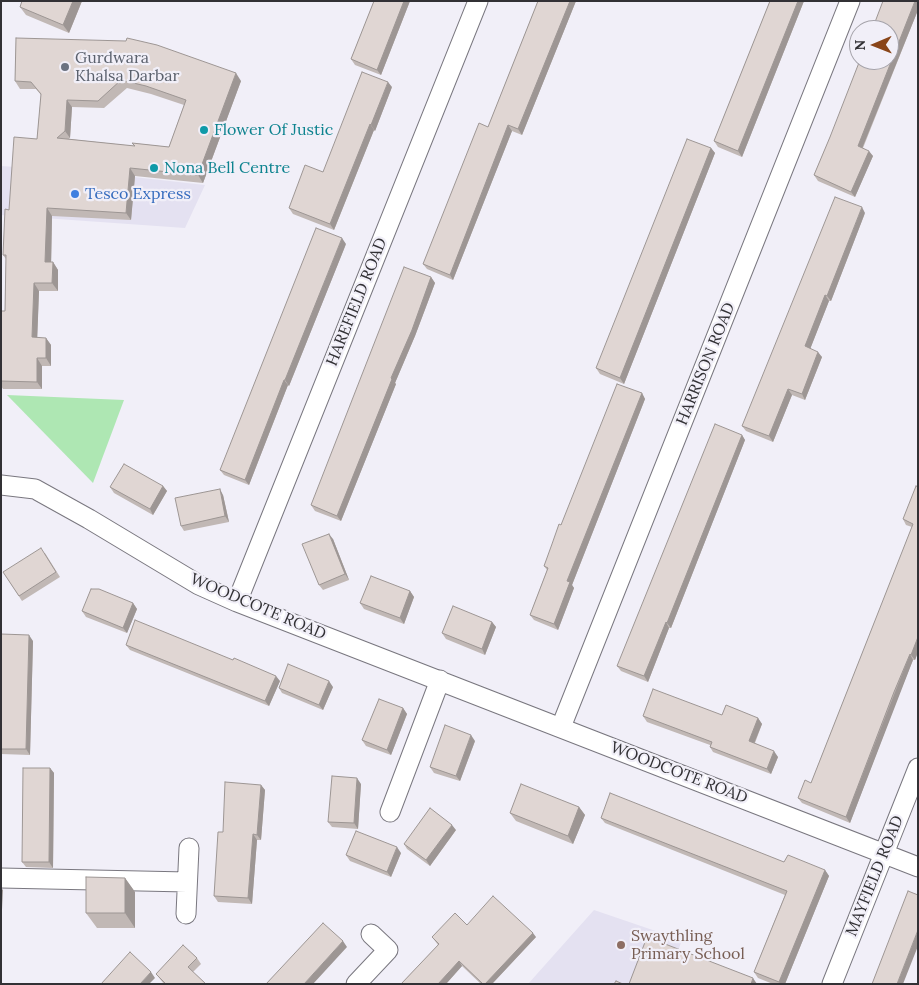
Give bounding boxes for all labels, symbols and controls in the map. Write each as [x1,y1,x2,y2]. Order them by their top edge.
north arrow [849,20,899,70]
text: N [851,40,869,51]
place label: Gurdwara Khalsa Darbar [75,48,179,86]
marker: Gurdwara Khalsa Darbar [59,61,71,73]
place label: Flower Of Justic [214,120,333,140]
marker: Flower Of Justic [198,124,210,136]
place label: Nona Bell Centre [164,158,290,178]
marker: Nona Bell Centre [148,162,160,174]
place label: Tesco Express [85,184,191,204]
marker: Tesco Express [69,188,81,200]
street label: HAREFIELD ROAD [323,235,391,369]
street label: HARRISON ROAD [673,300,739,428]
street label: WOODCOTE ROAD [187,570,329,644]
street label: WOODCOTE ROAD [608,738,750,808]
street label: MAYFIELD ROAD [842,813,908,939]
place label: Swaythling Primary School [631,926,745,964]
marker: Swaythling Primary School [615,939,627,951]

